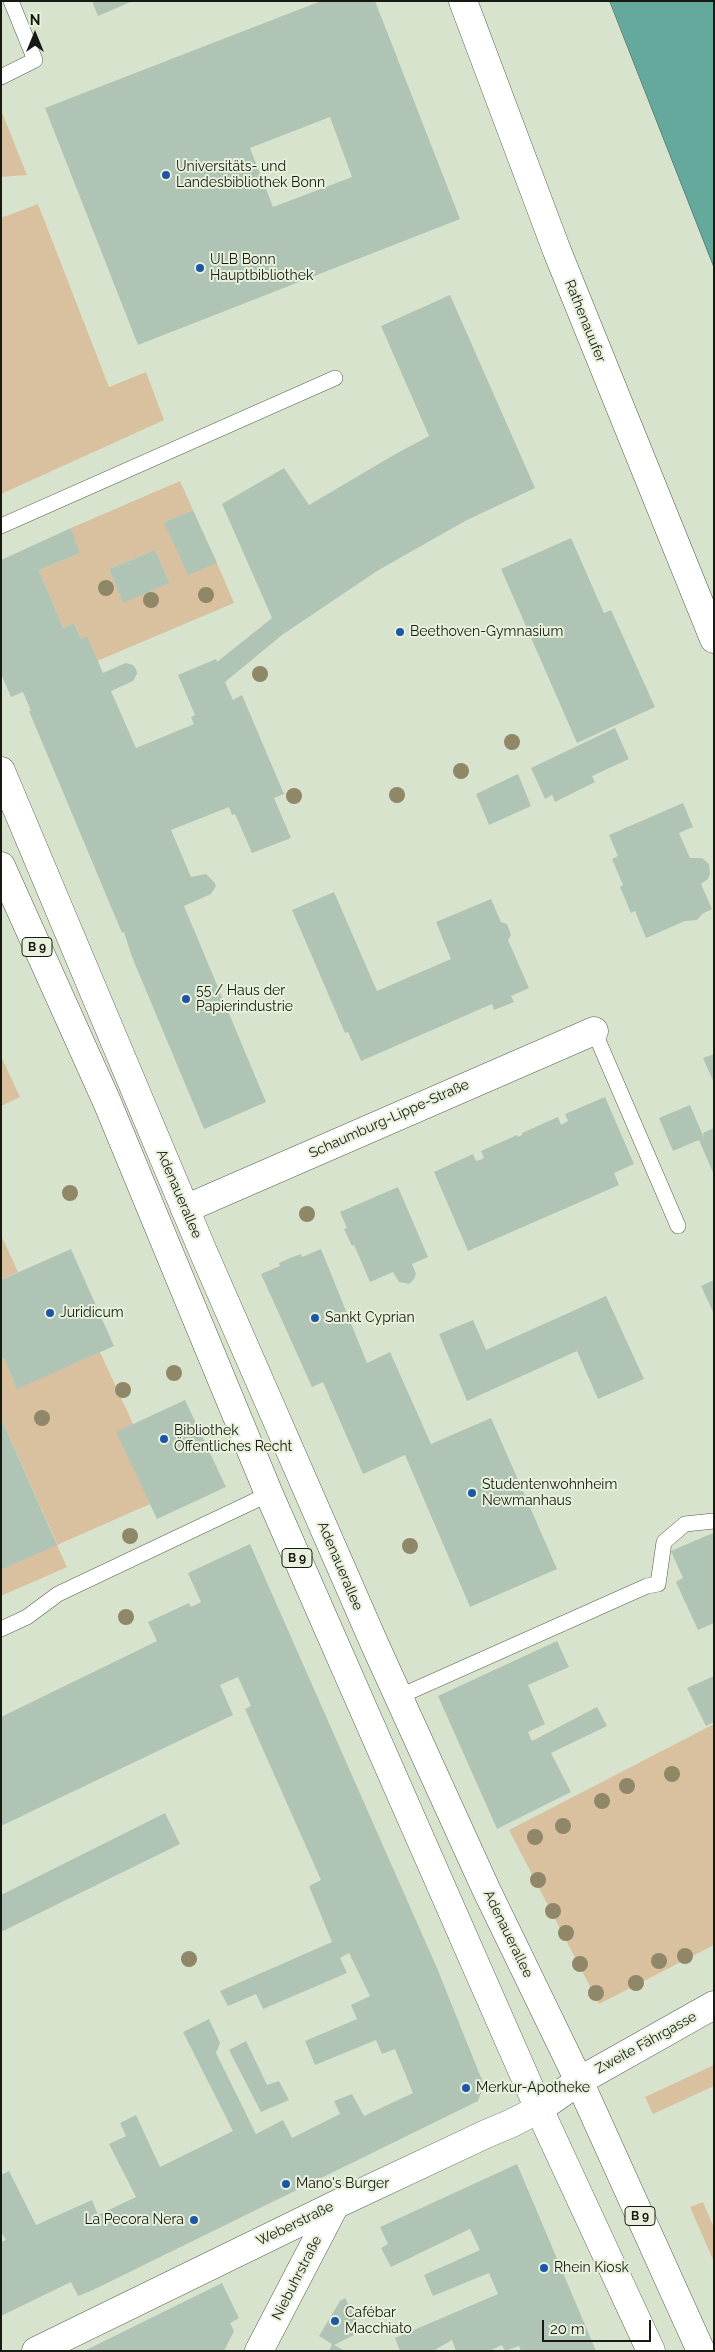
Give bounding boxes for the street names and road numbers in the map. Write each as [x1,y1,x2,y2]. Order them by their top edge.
street label: Rathenauufer [561,277,609,365]
road number: B 9 [22,938,52,956]
street label: Schaumburg-Lippe-Straße [306,1076,472,1162]
street label: Adenauerallee [153,1147,205,1241]
street label: Adenauerallee [314,1519,366,1613]
road number: B 9 [282,1549,312,1568]
street label: Adenauerallee [480,1888,536,1980]
street label: Zweite Fährgasse [592,2008,700,2078]
street label: Weberstraße [254,2198,336,2250]
road number: B 9 [625,2206,655,2226]
street label: Niebuhrstraße [269,2233,325,2323]

